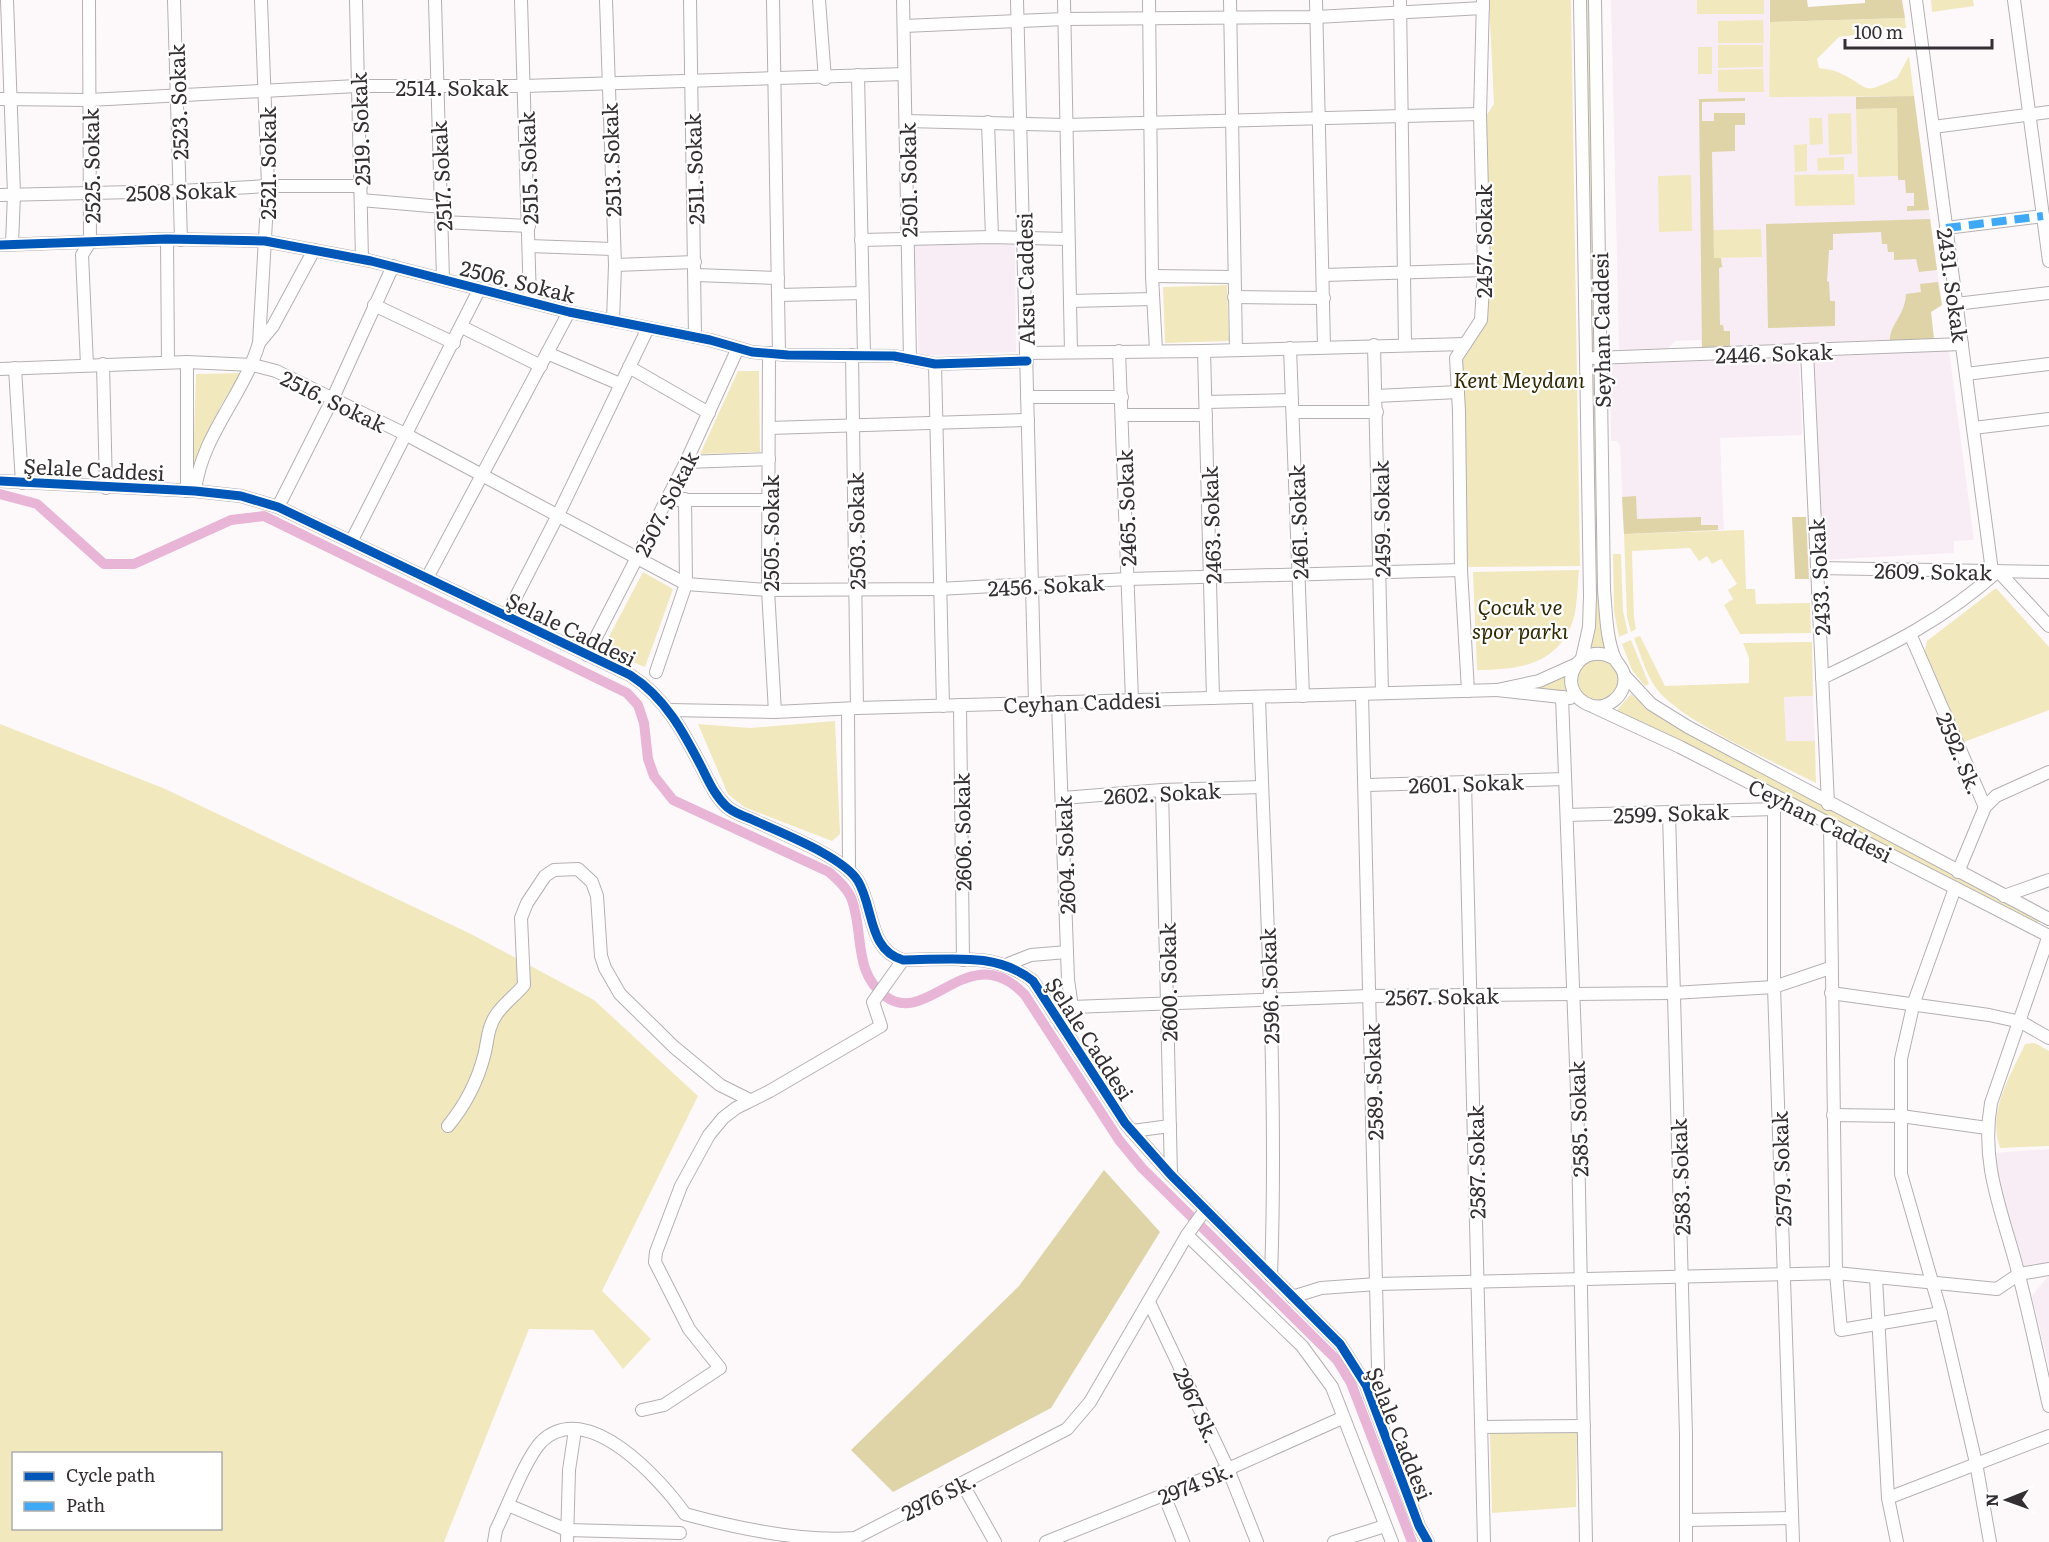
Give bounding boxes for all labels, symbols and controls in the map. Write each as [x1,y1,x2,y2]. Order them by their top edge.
scale bar [1845,12,1992,50]
text: 100 m [1854,18,1903,45]
street label: 2523. Sokak [159,43,195,160]
street label: 2514. Sokak [395,71,509,102]
street label: 2519. Sokak [342,72,376,186]
street label: 2513. Sokak [593,102,627,217]
street label: 2521. Sokak [251,106,282,219]
street label: 2525. Sokak [73,108,107,224]
street label: 2515. Sokak [510,111,544,225]
street label: 2511. Sokak [676,113,710,225]
street label: 2517. Sokak [422,120,458,232]
street label: 2501. Sokak [890,122,923,238]
street label: 2508 Sokak [125,173,237,207]
street label: 2457. Sokak [1467,184,1498,298]
street label: Aksu Caddesi [1007,212,1041,346]
street label: 2431. Sokak [1931,226,1977,344]
street label: 2506. Sokak [457,251,579,309]
street label: Seyhan Caddesi [1583,252,1617,408]
street label: 2446. Sokak [1715,334,1834,370]
street label: 2516. Sokak [276,361,392,439]
park label: Kent Meydanı [1453,363,1585,394]
street label: 2507. Sokak [625,445,705,561]
street label: Şelale Caddesi [23,449,165,487]
street label: 2465. Sokak [1107,449,1143,567]
street label: 2459. Sokak [1363,460,1397,578]
street label: 2461. Sokak [1280,464,1314,580]
street label: 2463. Sokak [1192,466,1228,584]
street label: 2503. Sokak [838,472,872,590]
street label: 2505. Sokak [754,474,785,591]
street label: 2433. Sokak [1799,518,1837,636]
street label: 2609. Sokak [1874,553,1992,587]
street label: 2456. Sokak [987,565,1105,603]
street label: Şelale Caddesi [502,583,642,673]
park label: Çocuk ve spor parkı [1472,590,1569,645]
street label: Ceyhan Caddesi [1003,683,1161,719]
street label: 2592. Sk. [1930,707,1992,799]
street label: 2601. Sokak [1408,764,1524,800]
street label: Ceyhan Caddesi [1744,769,1898,869]
street label: 2606. Sokak [944,773,978,891]
street label: 2602. Sokak [1103,773,1222,811]
street label: 2599. Sokak [1613,794,1730,830]
street label: 2604. Sokak [1046,795,1082,915]
street label: 2600. Sokak [1150,922,1184,1042]
street label: 2596. Sokak [1250,927,1286,1045]
street label: Şelale Caddesi [1039,970,1143,1106]
street label: 2567. Sokak [1385,979,1499,1011]
street label: 2589. Sokak [1354,1023,1390,1141]
street label: 2585. Sokak [1559,1060,1595,1178]
street label: 2587. Sokak [1459,1105,1491,1219]
street label: 2579. Sokak [1762,1111,1798,1227]
street label: 2583. Sokak [1661,1118,1697,1236]
street label: 2967 Sk. [1167,1362,1229,1448]
street label: Şelale Caddesi [1360,1362,1442,1504]
legend [12,1452,222,1530]
street label: 2974 Sk. [1153,1453,1237,1511]
text: Cycle path [66,1461,155,1488]
street label: 2976 Sk. [895,1463,981,1527]
north arrow [1977,1470,2037,1530]
text: Path [66,1491,105,1518]
text: N [1979,1493,2003,1507]

